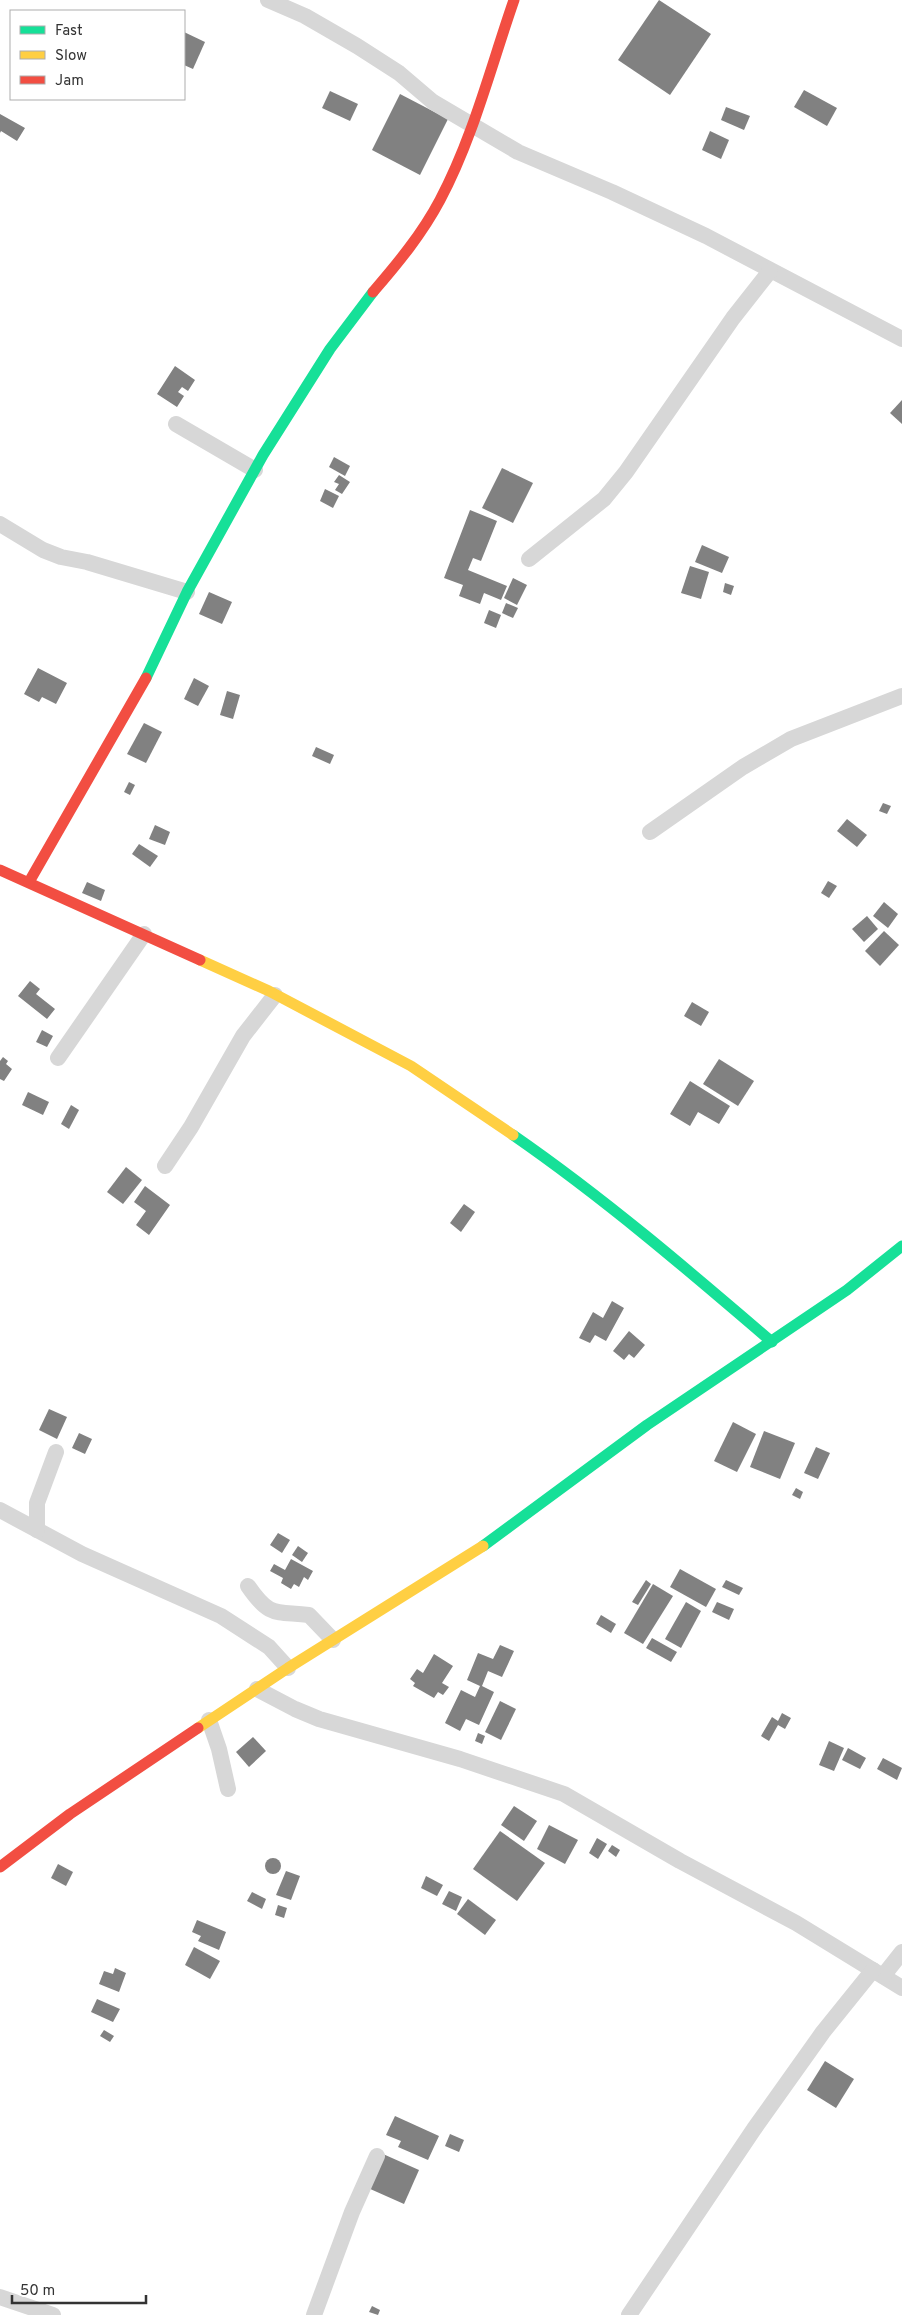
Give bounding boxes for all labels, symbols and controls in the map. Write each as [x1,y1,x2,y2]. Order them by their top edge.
legend [10,10,185,100]
text: Fast [55,22,83,41]
text: Slow [55,47,87,66]
text: Jam [55,72,84,91]
scale bar [12,2272,146,2304]
text: 50 m [20,2282,55,2301]

